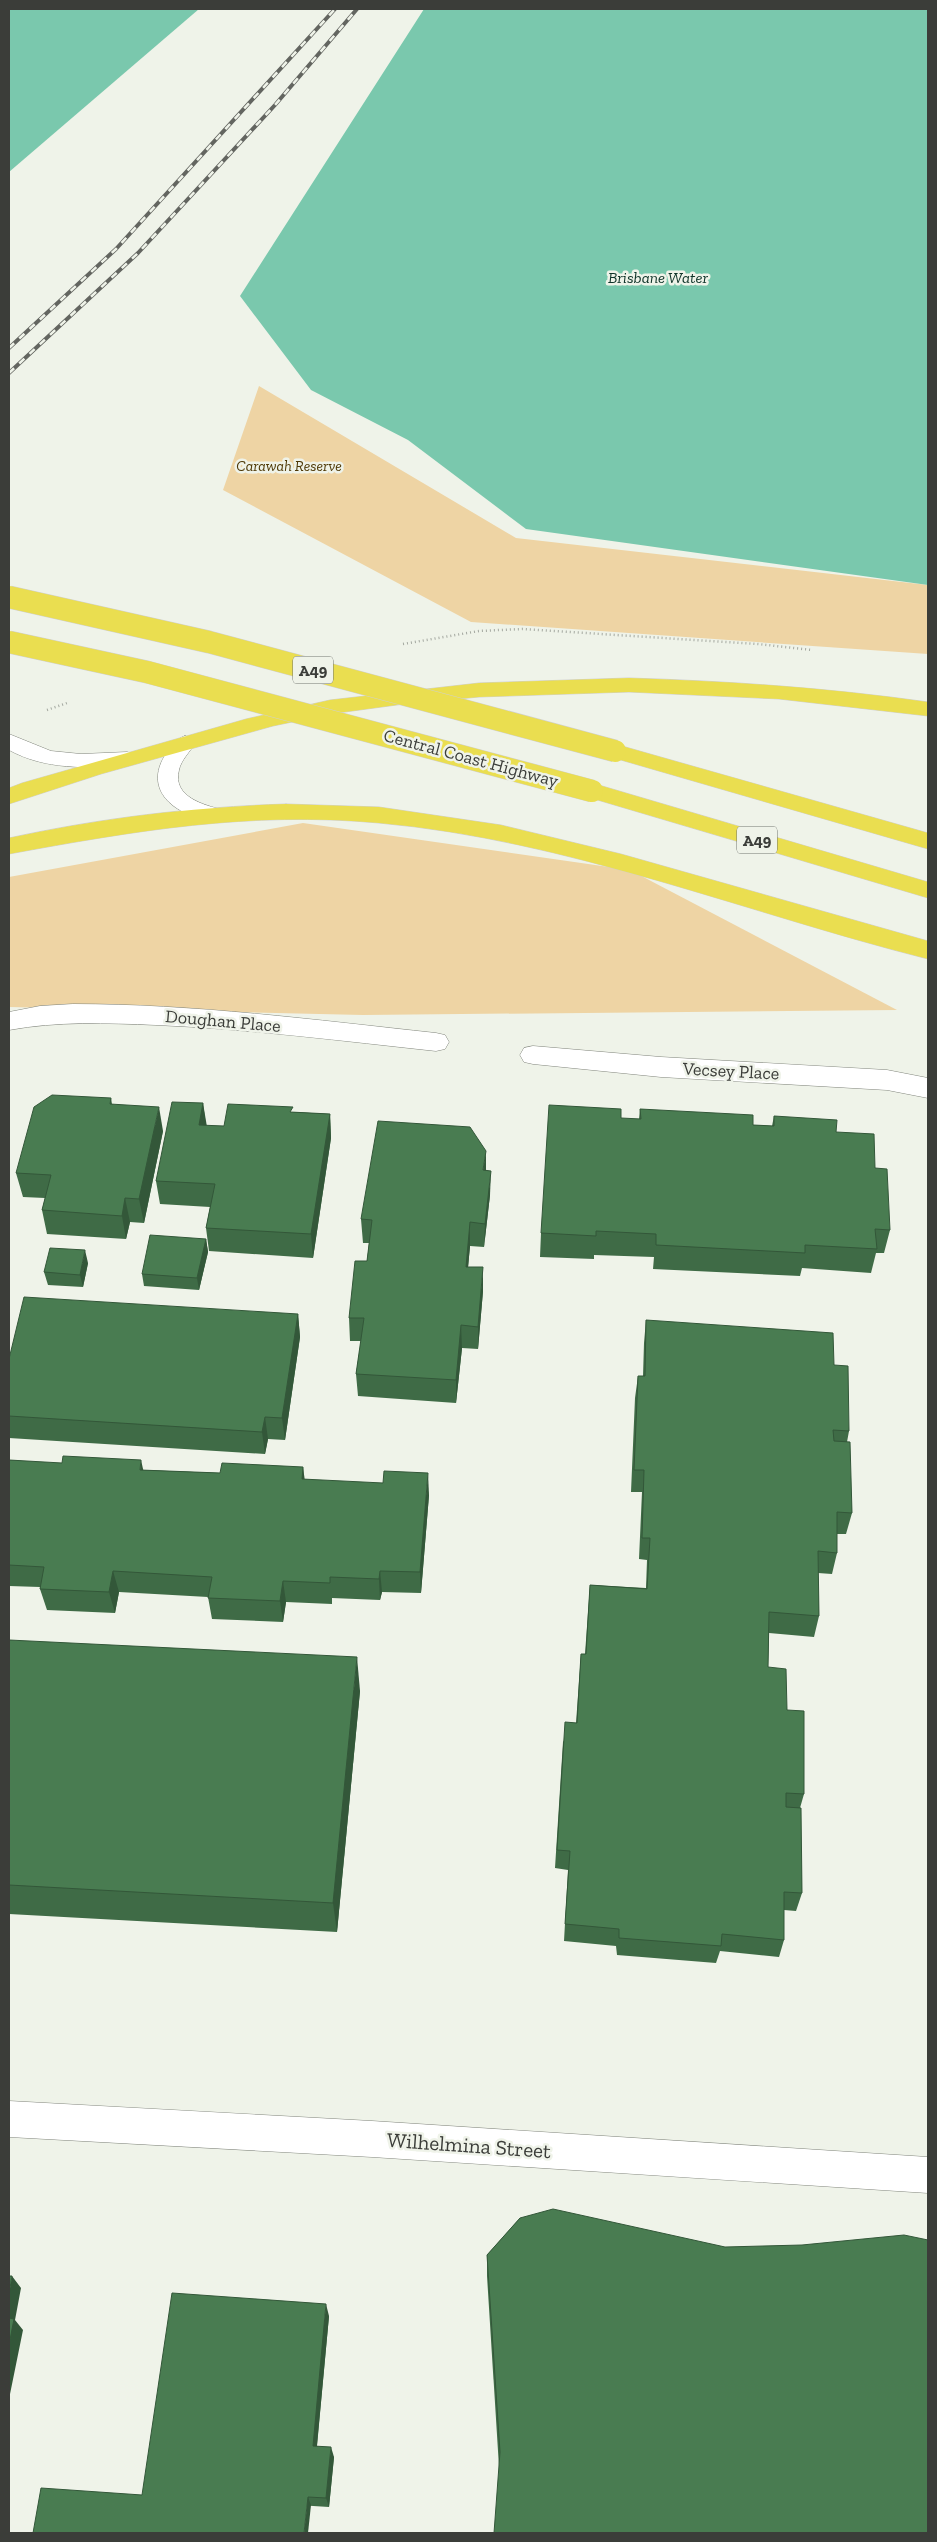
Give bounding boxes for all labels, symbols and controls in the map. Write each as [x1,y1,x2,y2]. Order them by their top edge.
water label: Brisbane Water [608,268,708,287]
park label: Carawah Reserve [236,457,342,475]
road number: A49 [293,656,333,684]
street label: Central Coast Highway [381,724,562,792]
road number: A49 [737,826,777,854]
street label: Doughan Place [164,1005,282,1037]
street label: Vecsey Place [681,1057,780,1085]
street label: Wilhelmina Street [386,2127,552,2163]

